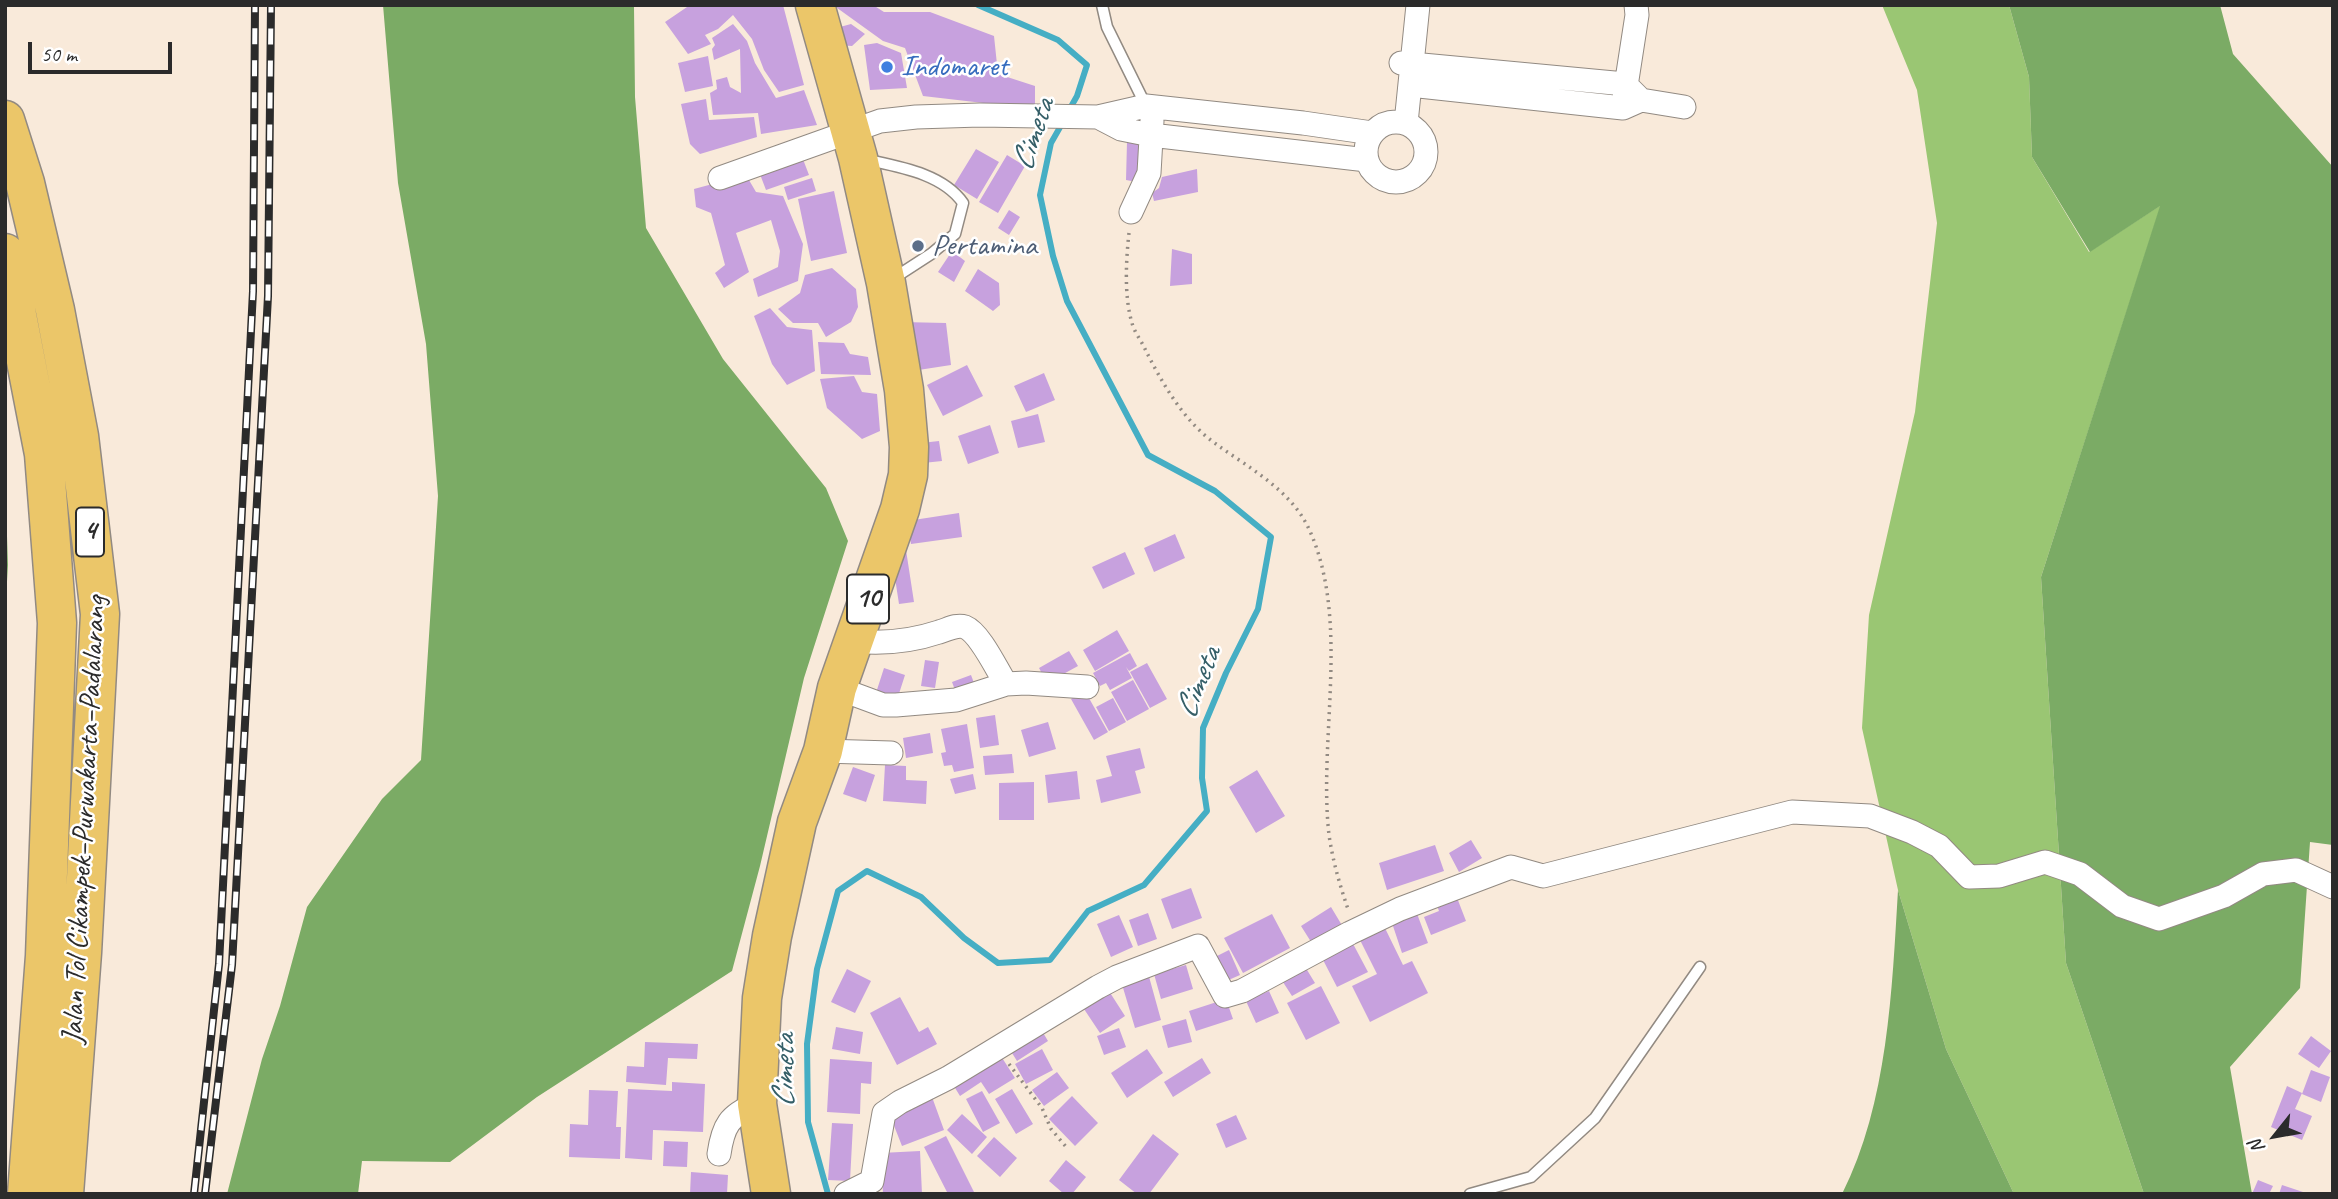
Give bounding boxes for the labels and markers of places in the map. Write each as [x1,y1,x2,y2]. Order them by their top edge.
place label: Indomaret [901,49,1008,85]
marker: Indomaret [879,59,895,75]
place label: Pertamina [932,228,1037,264]
marker: Pertamina [910,238,926,254]

